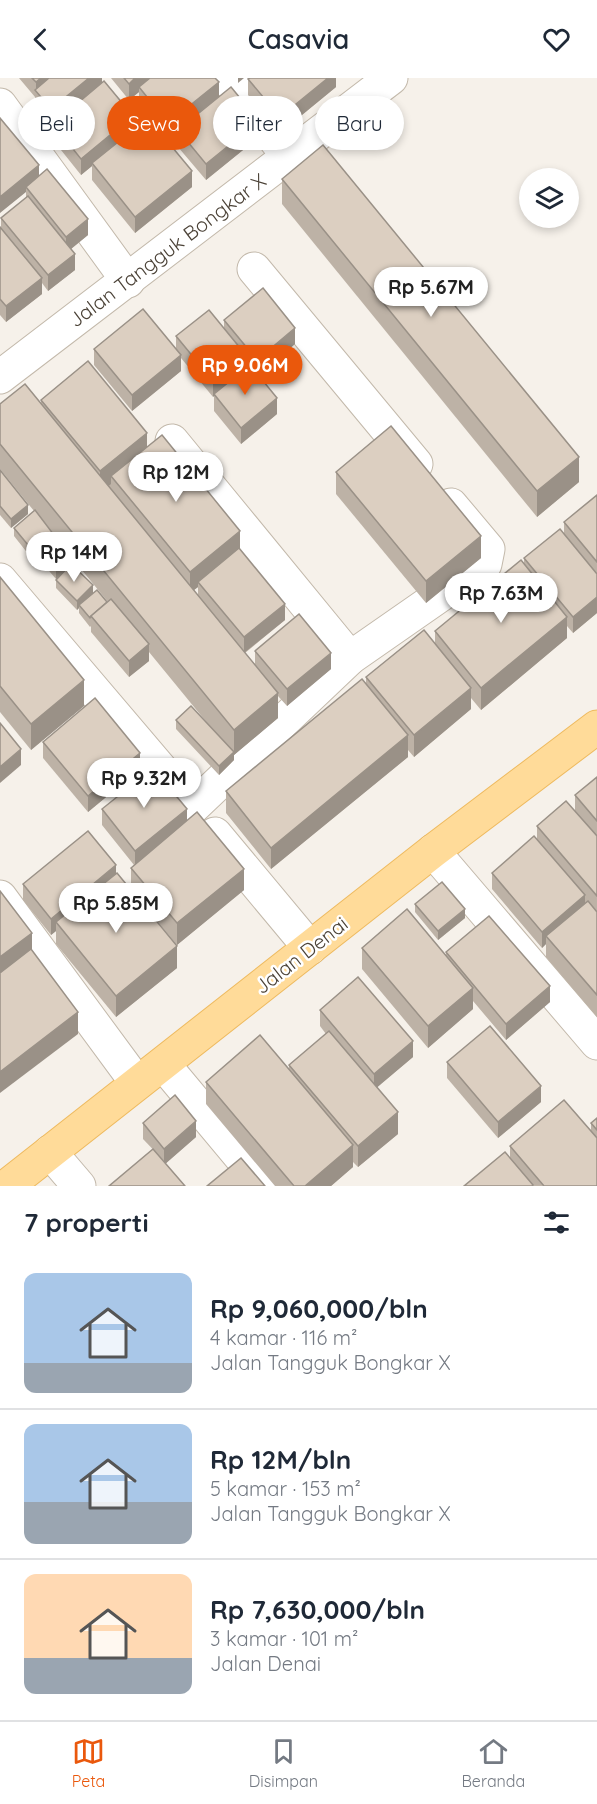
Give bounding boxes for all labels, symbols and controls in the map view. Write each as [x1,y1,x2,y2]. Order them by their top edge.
text: Casavia [248,22,349,56]
icon: back [24,23,57,56]
icon: heart [540,23,573,56]
chip: Beli [18,96,95,150]
chip: Sewa [107,96,201,150]
chip: Filter [213,96,303,150]
chip: Baru [315,96,404,150]
street label: Jalan Tangguk Bongkar X [63,168,271,332]
map controls [519,168,579,228]
button: layers [519,168,579,228]
pin: Rp 5.67M [369,267,493,318]
text: Rp 5.67M [388,274,474,299]
pin: Rp 9.06M [183,345,307,396]
text: Rp 9.06M [201,352,289,377]
pin: Rp 12M [127,452,225,503]
text: Rp 12M [142,459,210,484]
pin: Rp 14M [25,532,123,583]
text: Rp 14M [40,539,108,564]
pin: Rp 7.63M [439,573,563,624]
text: Rp 7.63M [459,580,543,605]
pin: Rp 9.32M [82,758,206,809]
text: Rp 9.32M [101,765,187,790]
pin: Rp 5.85M [54,883,178,934]
text: Rp 5.85M [73,890,159,915]
street label: Jalan Denai [250,911,352,999]
text: 7 properti [24,1206,149,1239]
icon: filters [540,1206,573,1239]
text: Rp 9,060,000/bln [210,1292,428,1325]
icon: home [72,1297,144,1369]
text: 4 kamar · 116 m² [210,1325,357,1350]
text: Jalan Tangguk Bongkar X [210,1350,451,1375]
text: Rp 12M/bln [210,1443,351,1476]
icon: home [72,1448,144,1520]
text: 5 kamar · 153 m² [210,1476,361,1501]
text: Jalan Tangguk Bongkar X [210,1501,451,1526]
text: Rp 7,630,000/bln [210,1593,425,1626]
icon: home [72,1598,144,1670]
text: 3 kamar · 101 m² [210,1626,358,1651]
text: Jalan Denai [210,1651,321,1676]
tab: Peta [72,1735,105,1791]
tab: Disimpan [249,1735,318,1791]
tab: Beranda [461,1735,525,1791]

